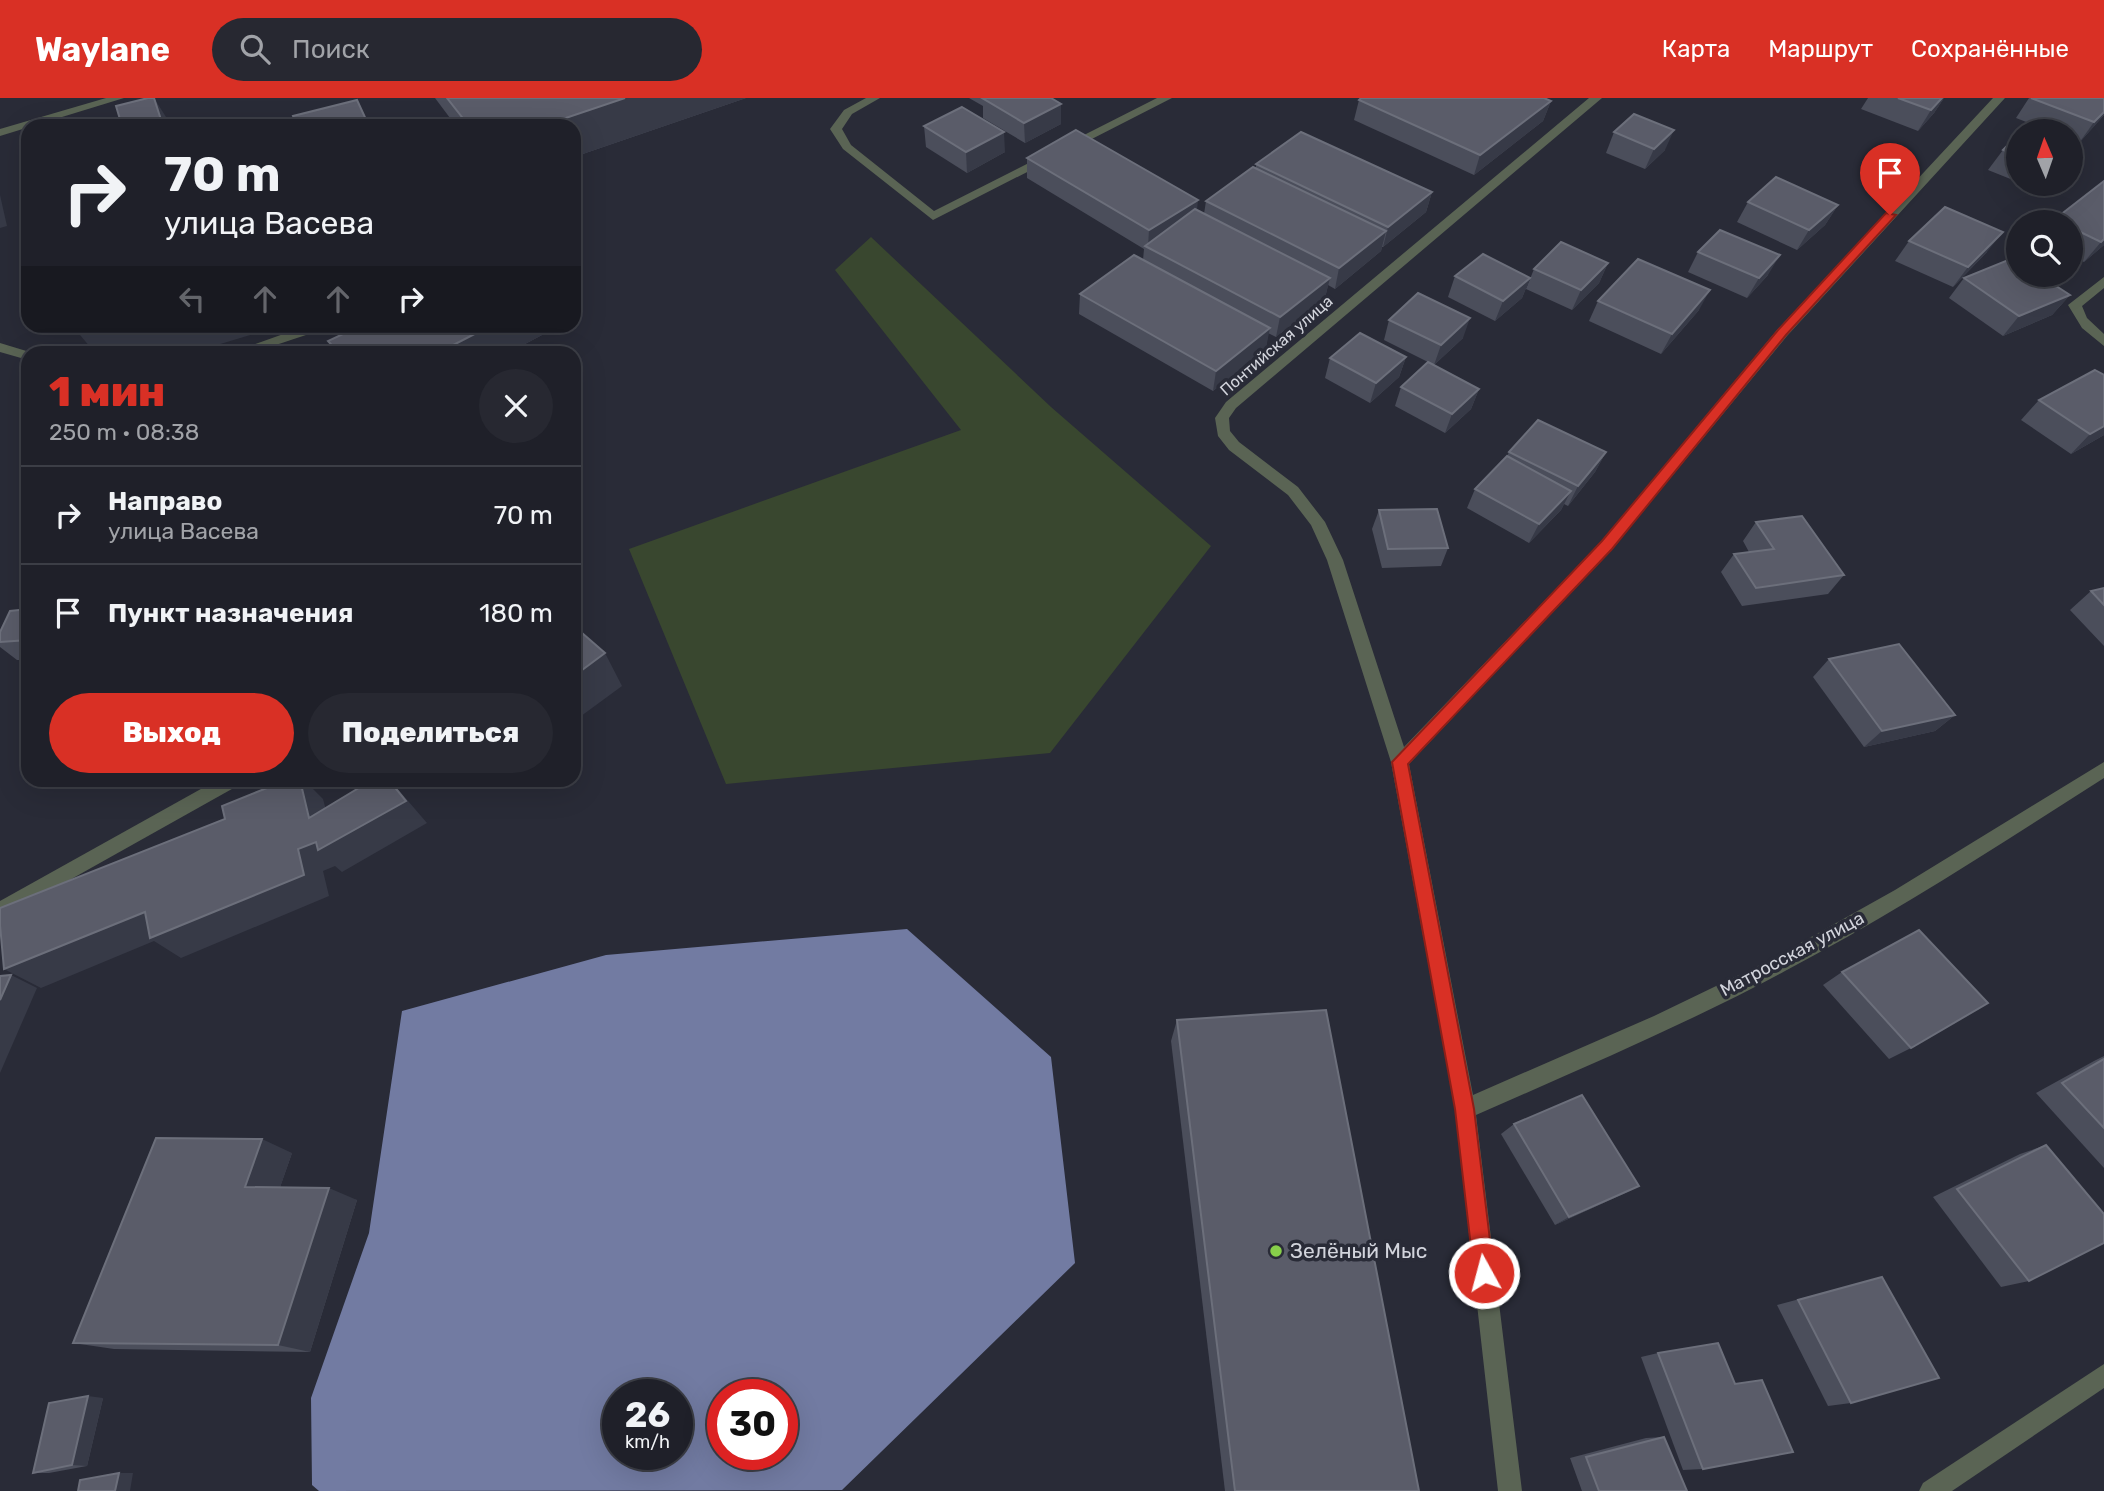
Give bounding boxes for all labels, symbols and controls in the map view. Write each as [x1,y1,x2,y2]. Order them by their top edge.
search box [212,18,702,81]
text: Waylane [35,30,170,69]
icon: search [236,30,274,68]
text: Поиск [292,34,370,65]
text: Карта [1662,35,1730,63]
text: Маршрут [1768,35,1873,63]
text: Сохранённые [1911,35,2069,63]
north arrow [2006,119,2082,196]
map controls [2006,119,2083,287]
pin [1860,143,1920,215]
text: 70 m [164,145,281,203]
icon: right [49,147,140,238]
icon: arrive [1871,154,1909,192]
text: улица Васева [164,204,374,242]
button: search [2006,210,2083,287]
icon: left [173,280,211,318]
icon: ahead [246,280,284,318]
icon: ahead [319,280,357,318]
icon: right [392,280,430,318]
street label: Понтийская улица [1216,291,1336,399]
text: 1 мин [49,367,165,417]
button: close [479,369,553,443]
text: 250 m · 08:38 [49,418,199,446]
text: Направо [108,486,222,517]
icon: right [49,496,87,534]
text: 70 m [494,500,553,531]
text: улица Васева [108,517,259,545]
icon: arrive [49,594,87,632]
text: Пункт назначения [108,598,353,629]
text: 180 m [479,598,553,629]
button: Выход [49,693,294,773]
button: Поделиться [308,693,553,773]
street label: Матросская улица [1716,907,1868,1001]
position arrow [1447,1236,1521,1310]
place label: Зелёный Мыс [1290,1238,1427,1263]
marker: Зелёный Мыс [1268,1243,1284,1259]
speed limit sign: 30 [707,1379,798,1470]
text: 26 [625,1394,670,1436]
text: km/h [625,1431,670,1453]

